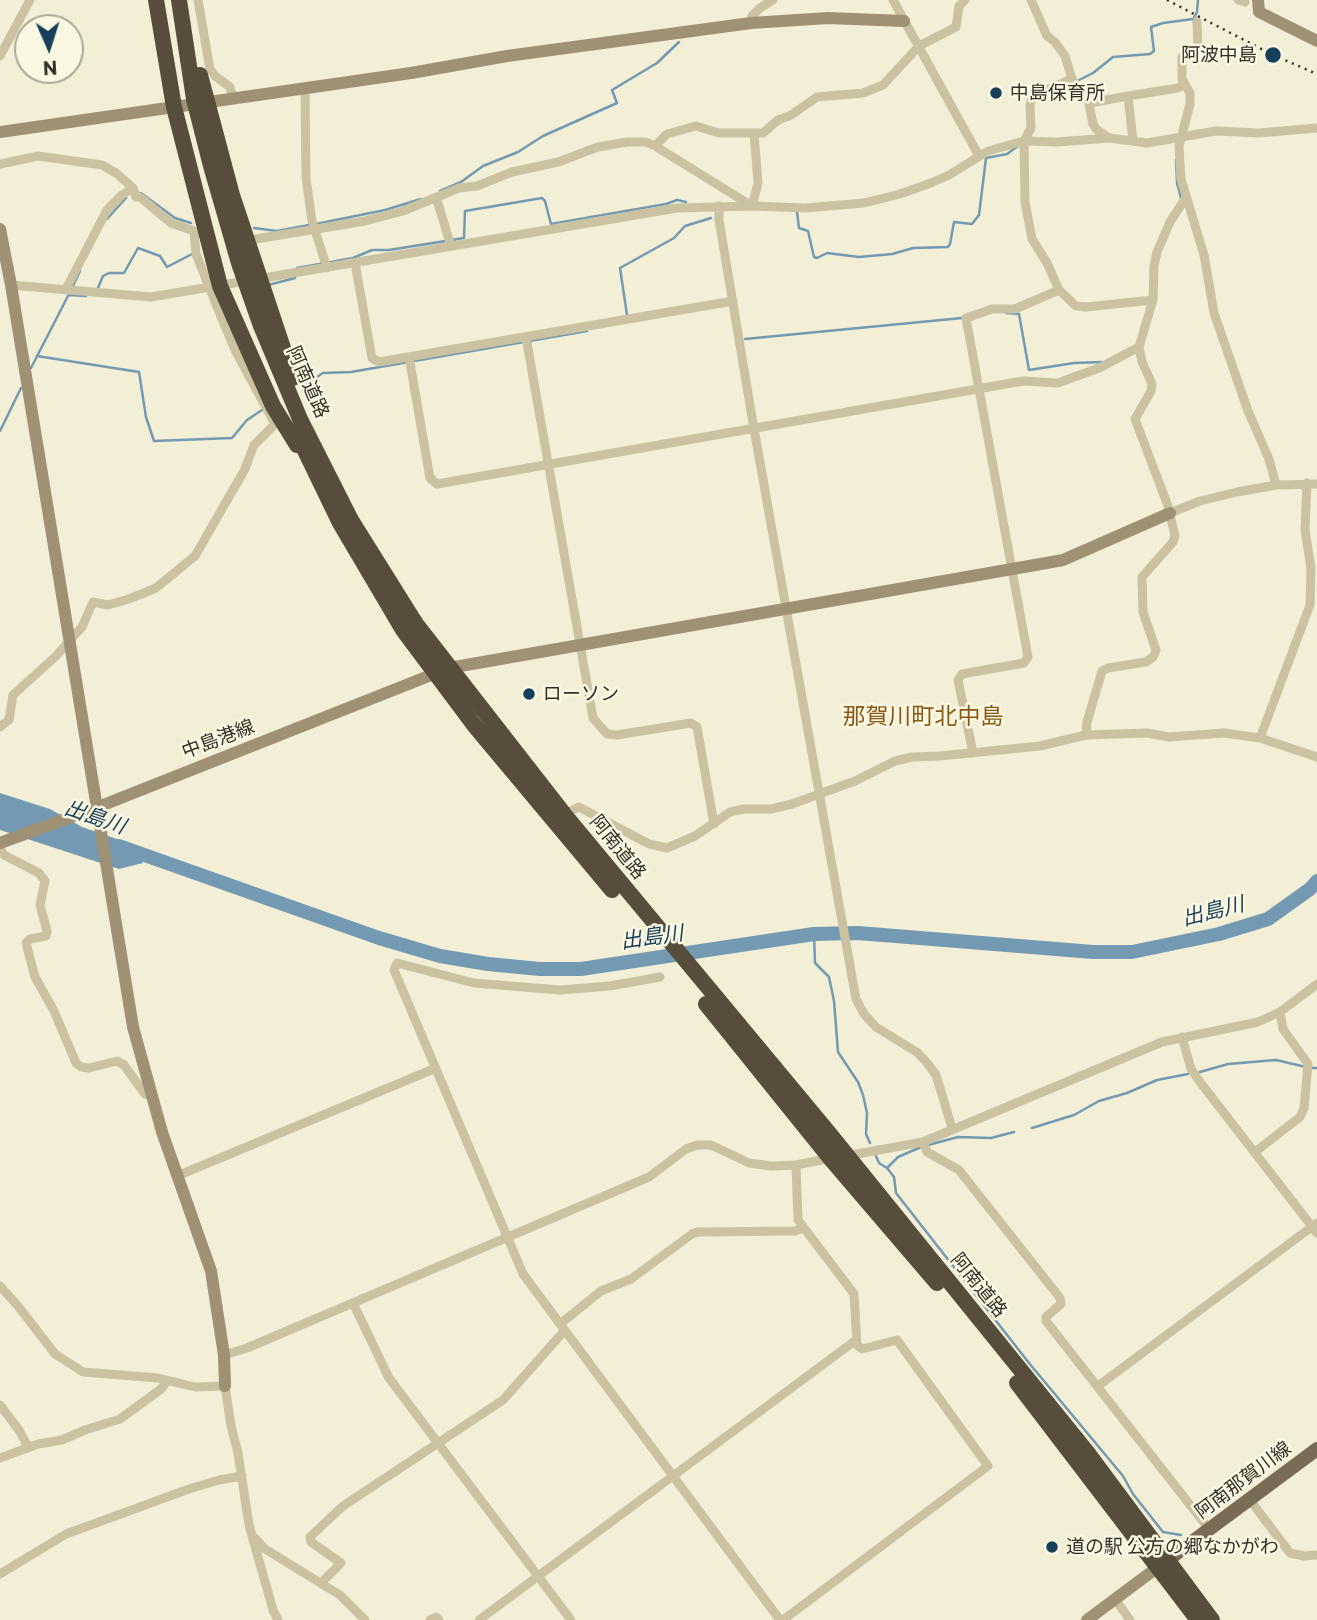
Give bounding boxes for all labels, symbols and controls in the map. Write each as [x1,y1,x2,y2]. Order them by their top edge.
north arrow [14,14,84,84]
place label: 阿波中島 [1181,44,1257,66]
marker: 阿波中島 [1263,45,1283,65]
text: N [42,57,58,80]
place label: 中島保育所 [1010,82,1105,104]
marker: 中島保育所 [988,85,1004,101]
street label: 阿南道路 [282,343,334,421]
place label: ローソン [543,683,619,705]
marker: ローソン [521,686,537,702]
district label: 那賀川町北中島 [843,702,1003,730]
street label: 中島港線 [178,715,258,763]
water label: 出島川 [61,795,129,839]
street label: 阿南道路 [585,810,651,884]
water label: 出島川 [1179,891,1247,931]
water label: 出島川 [619,920,685,954]
street label: 阿南道路 [946,1248,1012,1322]
street label: 阿南那賀川線 [1191,1437,1295,1523]
place label: 道の駅 公方の郷なかがわ [1066,1536,1279,1558]
marker: 道の駅 公方の郷なかがわ [1044,1539,1060,1555]

